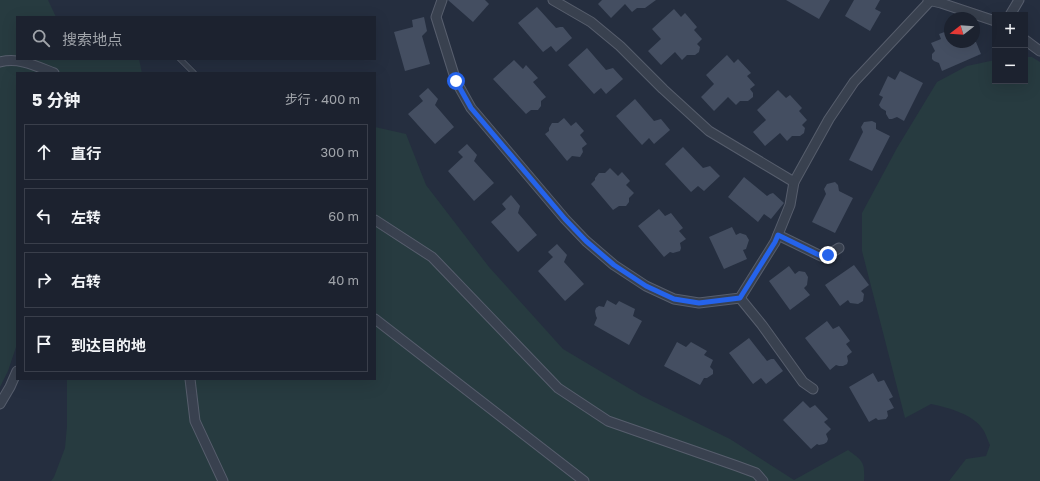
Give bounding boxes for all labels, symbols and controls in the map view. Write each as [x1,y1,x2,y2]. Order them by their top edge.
north arrow [944,12,980,48]
map controls [992,12,1028,84]
button: + [992,12,1028,48]
search box [16,16,376,60]
icon: search [30,27,52,49]
text: 搜索地点 [62,30,122,48]
button: − [992,48,1028,84]
route start [447,72,465,90]
text: 5 分钟 [32,89,81,110]
text: 步行 · 400 m [285,91,360,107]
icon: ahead [33,141,55,163]
text: 直行 [71,144,101,162]
text: 300 m [321,144,359,160]
icon: left [33,205,55,227]
text: 左转 [71,208,101,226]
text: 60 m [328,208,359,224]
route end [819,246,837,264]
icon: right [33,269,55,291]
text: 右转 [71,272,101,290]
text: 40 m [328,272,359,288]
icon: arrive [33,333,55,355]
text: 到达目的地 [71,336,146,354]

